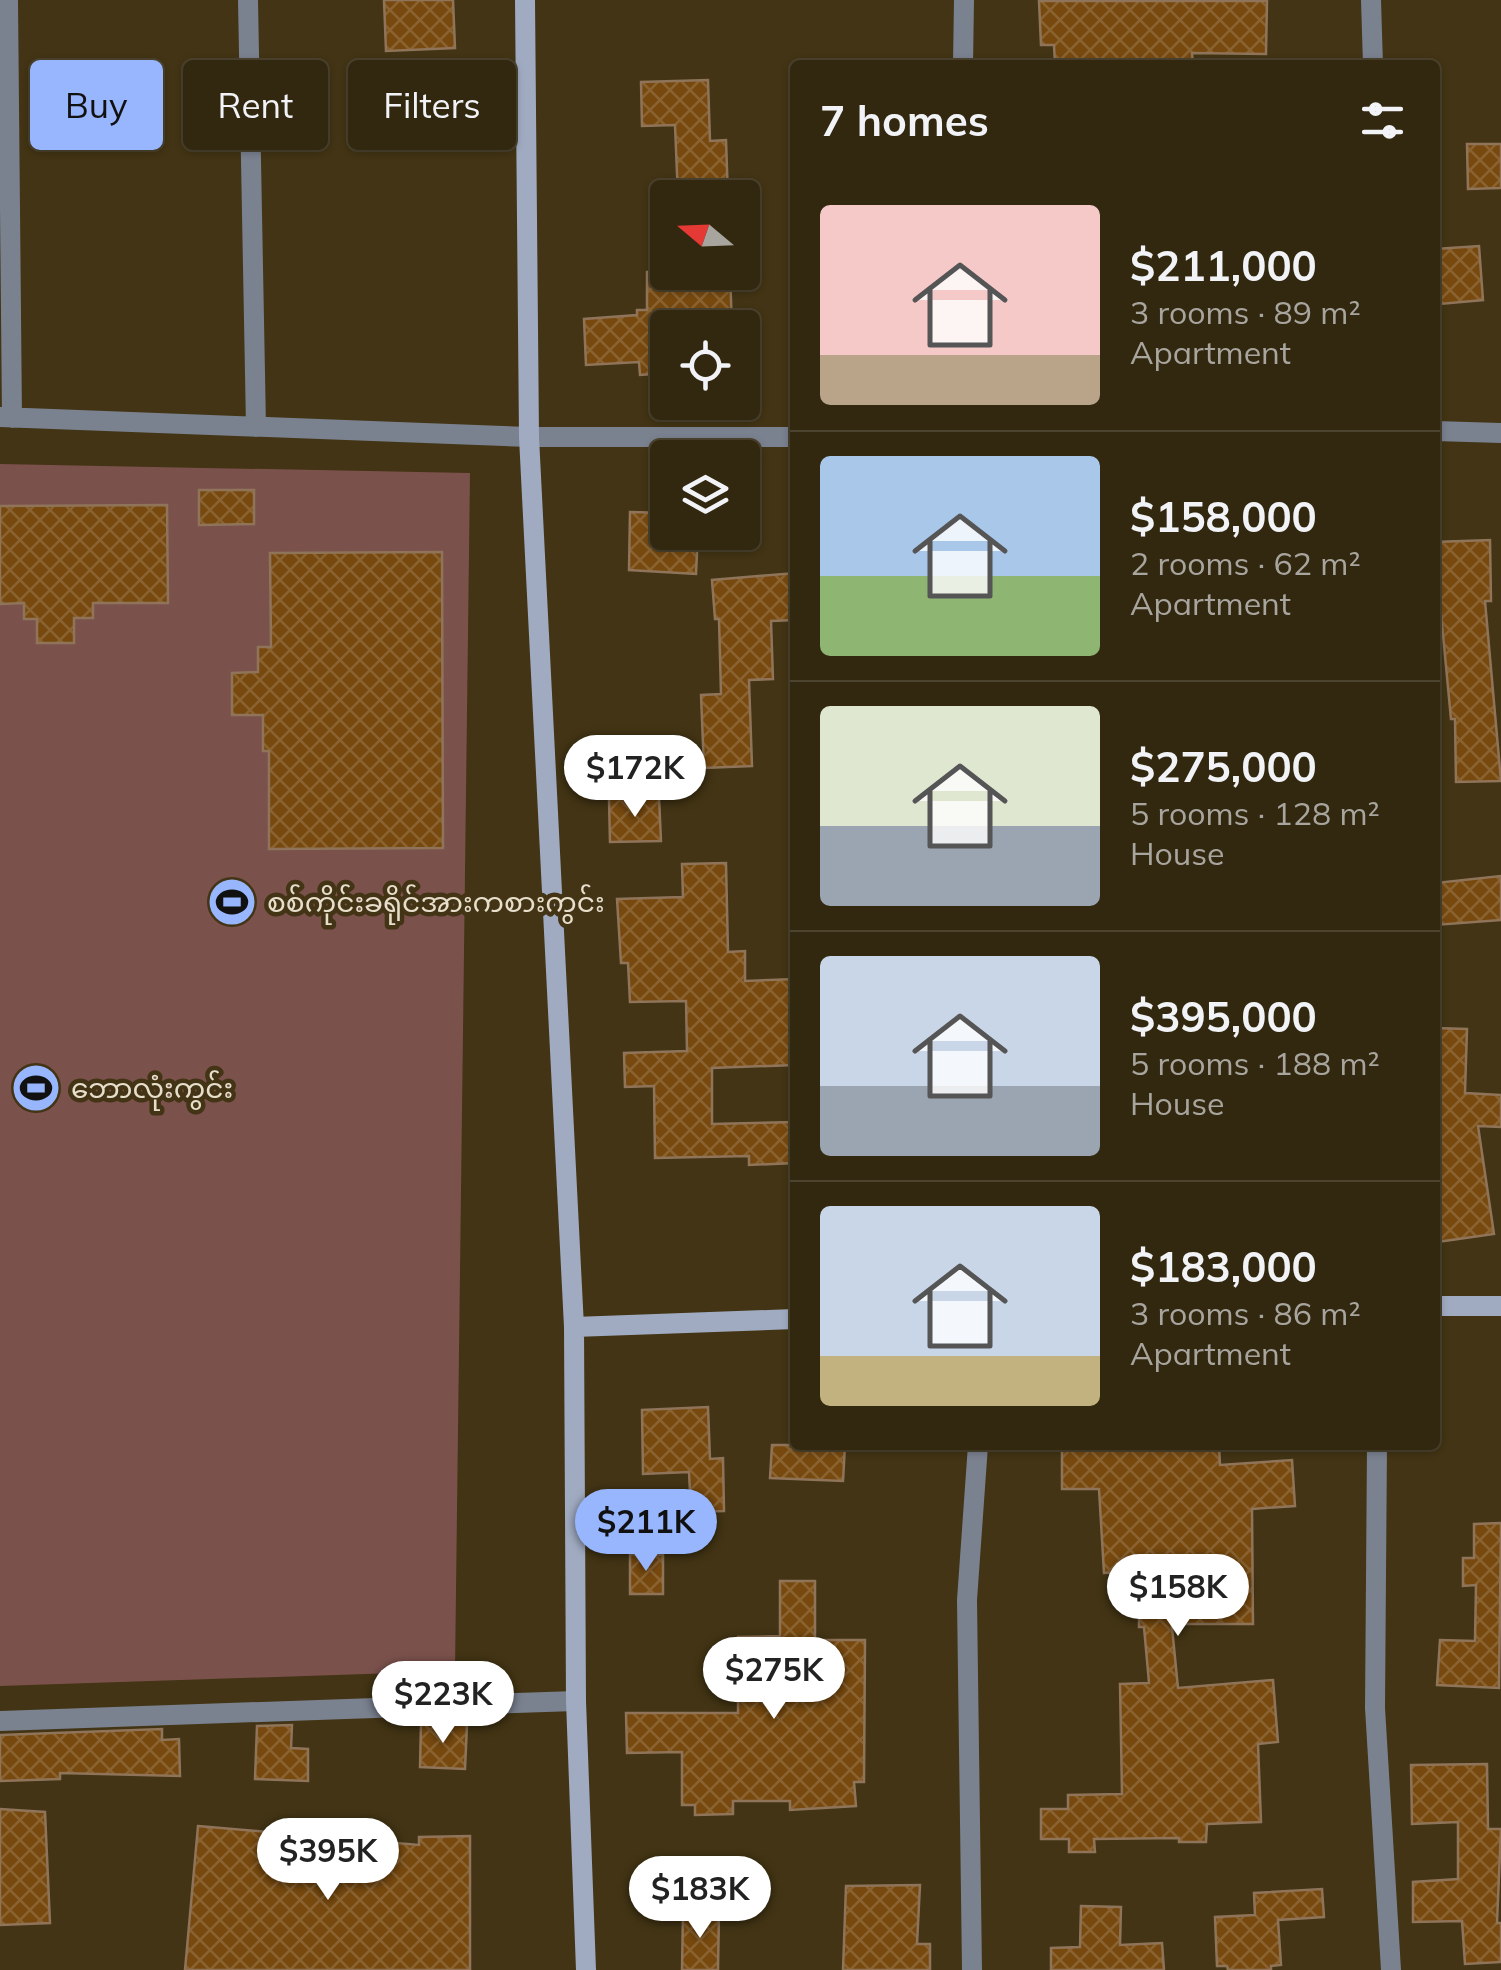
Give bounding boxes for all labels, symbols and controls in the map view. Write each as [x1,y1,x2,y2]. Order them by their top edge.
chip: Buy [30,60,163,150]
chip: Rent [183,60,328,150]
chip: Filters [348,60,516,150]
icon: filters [1355,93,1410,148]
text: 7 homes [820,94,989,147]
north arrow [650,180,760,290]
map controls [650,180,760,550]
text: $211,000 [1130,239,1317,292]
icon: home [900,245,1020,365]
text: 3 rooms · 89 m² [1130,292,1361,332]
button: locate [650,310,760,420]
text: Apartment [1130,332,1291,372]
button: layers [650,440,760,550]
text: $158,000 [1130,490,1317,543]
icon: home [900,496,1020,616]
text: 2 rooms · 62 m² [1130,543,1361,583]
text: Apartment [1130,583,1291,623]
pin: $172K [565,735,705,820]
text: $275,000 [1130,740,1317,793]
icon: home [900,746,1020,866]
text: $172K [586,747,684,787]
text: 5 rooms · 128 m² [1130,793,1380,833]
text: House [1130,833,1225,873]
sports icon: စစ်ကိုင်းခရိုင်အားကစားကွင်း [206,876,258,928]
place label: စစ်ကိုင်းခရိုင်အားကစားကွင်း [267,884,605,925]
text: $395,000 [1130,990,1317,1043]
icon: home [900,996,1020,1116]
text: 5 rooms · 188 m² [1130,1043,1380,1083]
sports icon: ဘောလုံးကွင်း [10,1062,62,1114]
place label: ဘောလုံးကွင်း [71,1070,233,1111]
text: House [1130,1083,1225,1123]
text: $183,000 [1130,1240,1317,1293]
icon: home [900,1246,1020,1366]
text: 3 rooms · 86 m² [1130,1293,1361,1333]
text: Apartment [1130,1333,1291,1373]
pin: $211K [576,1489,716,1574]
text: $211K [597,1501,695,1541]
pin: $158K [1108,1554,1248,1639]
text: $158K [1129,1566,1227,1606]
pin: $275K [704,1637,844,1722]
text: $275K [725,1649,823,1689]
pin: $223K [373,1661,513,1746]
text: $223K [394,1673,492,1713]
pin: $395K [258,1818,398,1903]
text: $395K [279,1830,377,1870]
pin: $183K [630,1856,770,1941]
text: $183K [651,1868,749,1908]

